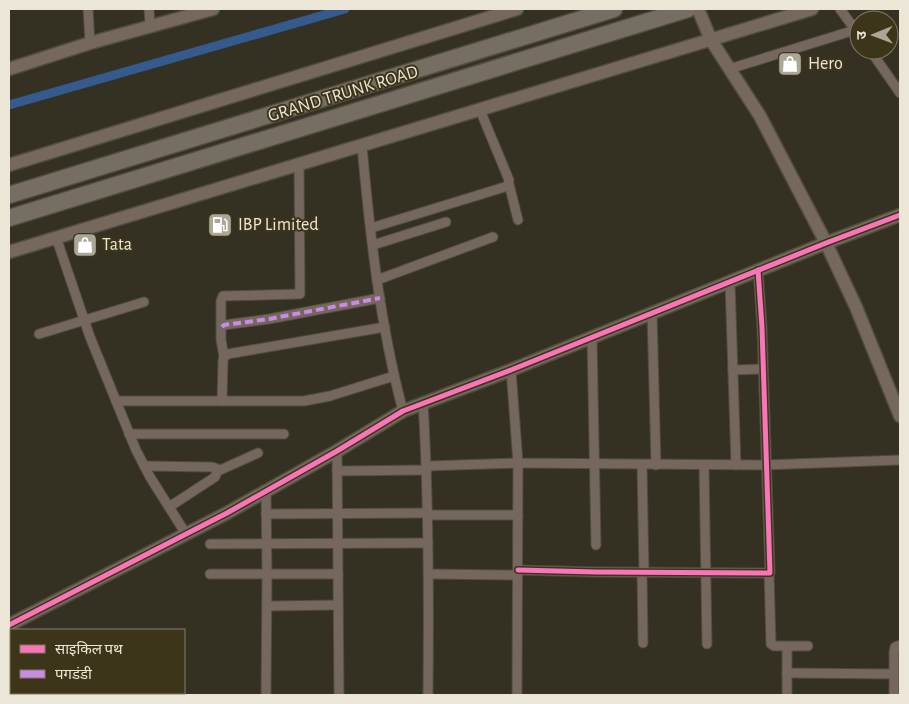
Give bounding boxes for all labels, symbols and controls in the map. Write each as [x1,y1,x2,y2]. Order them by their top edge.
north arrow [849,10,899,60]
text: उ [855,30,869,39]
shop icon: Hero [777,51,803,77]
place label: Hero [808,55,843,73]
street label: GRAND TRUNK ROAD [266,63,420,125]
fuel station icon: IBP Limited [207,212,233,238]
place label: IBP Limited [238,216,319,234]
shop icon: Tata [72,232,98,258]
place label: Tata [102,236,132,254]
legend [10,629,185,694]
text: साइकिल पथ [55,641,123,657]
text: पगडंडी [55,666,93,682]

